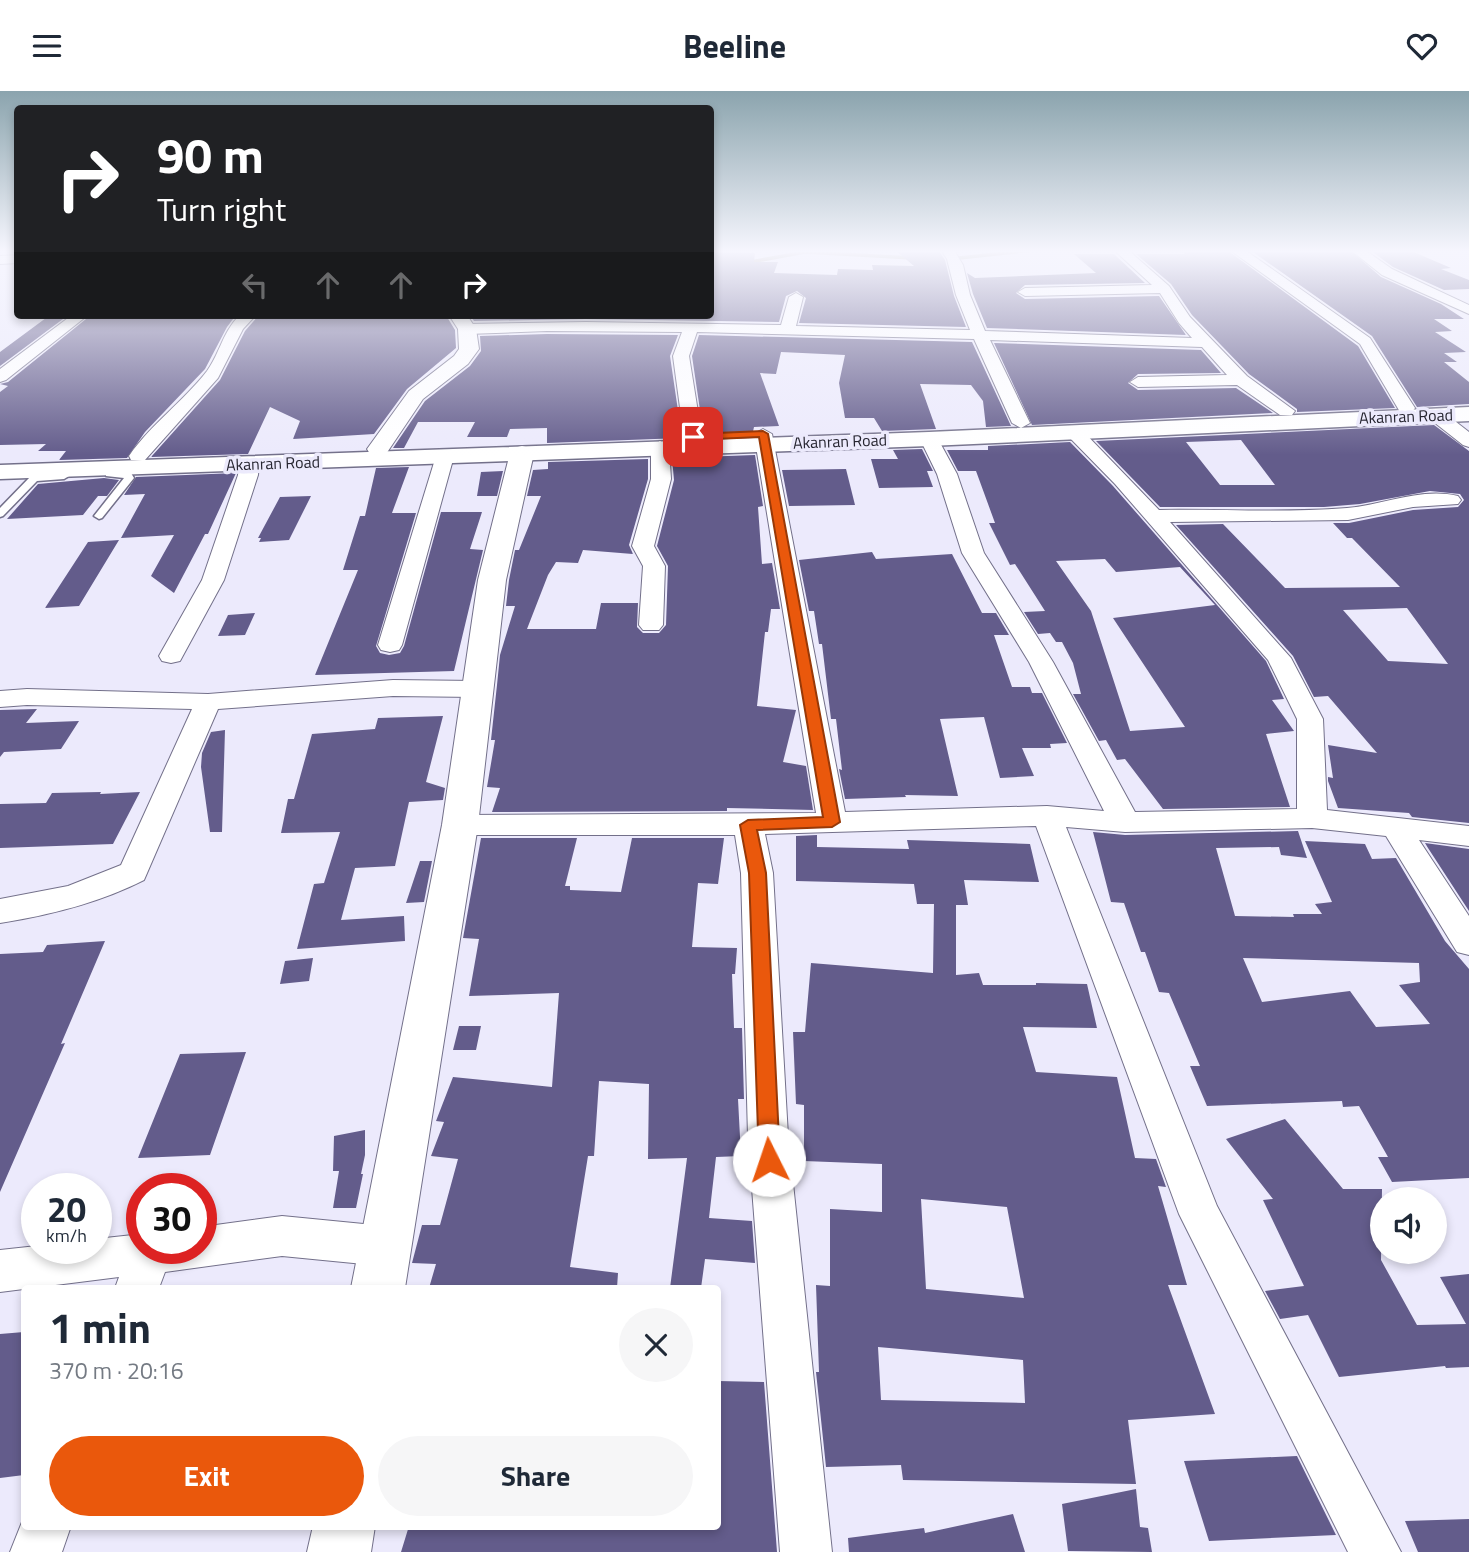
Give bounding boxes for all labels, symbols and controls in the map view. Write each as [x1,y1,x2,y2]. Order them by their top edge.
text: Beeline [683,22,786,70]
icon: menu [28,27,66,65]
icon: heart [1403,27,1441,65]
text: 90 m [157,117,264,192]
icon: right [42,133,133,224]
text: Turn right [157,185,286,233]
icon: left [236,266,274,304]
icon: ahead [309,266,347,304]
icon: ahead [382,266,420,304]
icon: right [455,266,493,304]
street label: Akanran Road [1359,402,1453,430]
pin [663,407,723,467]
icon: arrive [674,418,712,456]
street label: Akanran Road [793,427,887,455]
street label: Akanran Road [226,449,320,477]
position arrow [732,1123,806,1197]
speed limit sign: 30 [126,1173,217,1264]
text: 20 [47,1182,86,1236]
map controls [1370,1187,1447,1264]
button: sound [1370,1187,1447,1264]
text: km/h [46,1222,87,1249]
text: 1 min [49,1295,151,1359]
button: close [619,1308,693,1382]
text: 370 m · 20:16 [49,1353,184,1388]
button: Exit [49,1436,364,1516]
button: Share [378,1436,693,1516]

